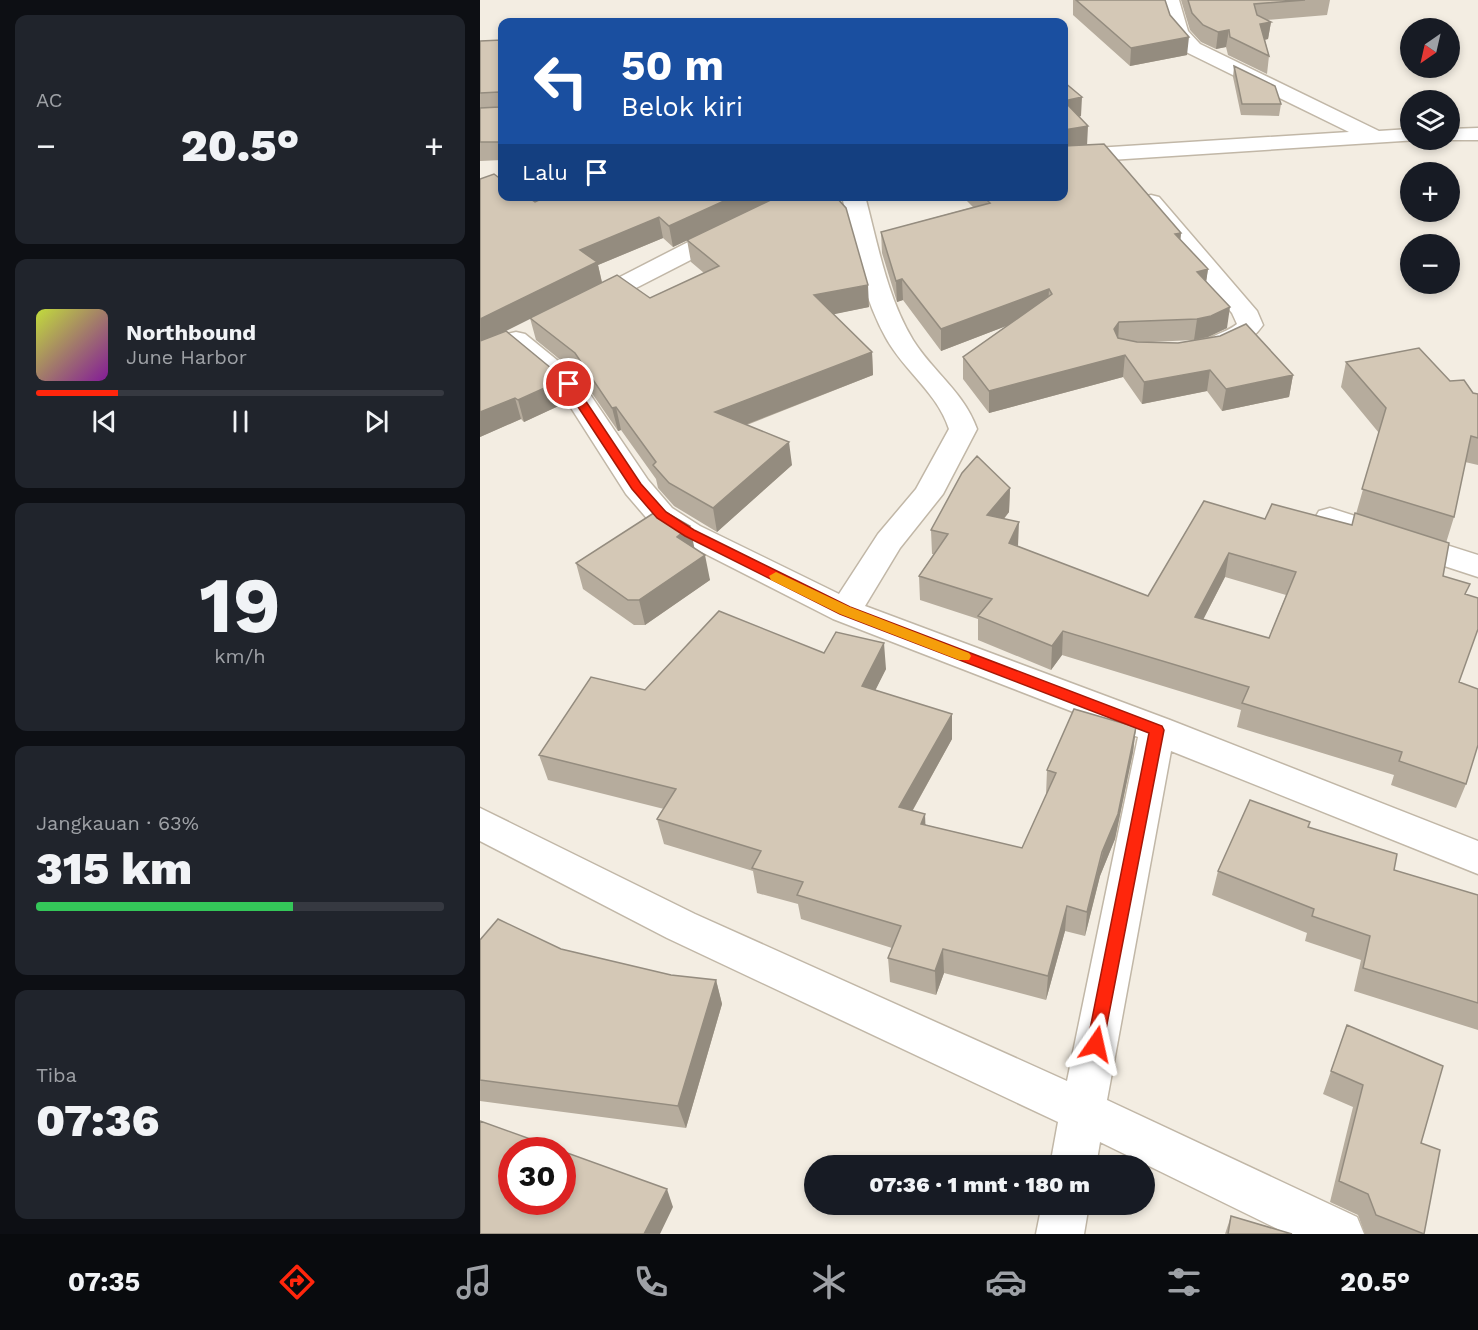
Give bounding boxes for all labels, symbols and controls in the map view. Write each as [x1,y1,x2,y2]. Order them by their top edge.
north arrow [1400,18,1460,78]
map controls [1400,18,1460,294]
text: 50 m [621,41,724,90]
icon: left [522,42,600,120]
text: AC [36,88,62,112]
button: layers [1400,90,1460,150]
text: Belok kiri [621,91,743,123]
text: 20.5° [181,119,299,172]
text: − [36,126,56,165]
text: + [424,126,444,165]
icon: arrive [580,156,613,189]
text: Lalu [522,160,568,185]
button: + [1400,162,1460,222]
button: − [1400,234,1460,294]
text: Northbound [126,320,256,345]
text: June Harbor [126,345,247,369]
pin [543,358,594,409]
icon: arrive [552,367,585,400]
icon: previous [88,405,121,438]
icon: pause [224,405,257,438]
icon: next [360,405,393,438]
text: 19 [199,559,281,651]
text: km/h [214,644,266,668]
text: Jangkauan · 63% [36,811,199,835]
text: 315 km [36,842,192,895]
position arrow [1064,1012,1128,1076]
text: Tiba [36,1063,77,1087]
text: 07:36 [36,1094,159,1147]
speed limit sign: 30 [498,1137,576,1215]
text: 07:36 · 1 mnt · 180 m [869,1172,1090,1197]
icon: directions [276,1261,318,1303]
icon: music [453,1261,495,1303]
icon: phone [630,1261,672,1303]
icon: climate [808,1261,850,1303]
icon: car [985,1261,1027,1303]
icon: filters [1163,1261,1205,1303]
text: 07:35 [68,1266,140,1298]
text: 20.5° [1340,1266,1410,1298]

